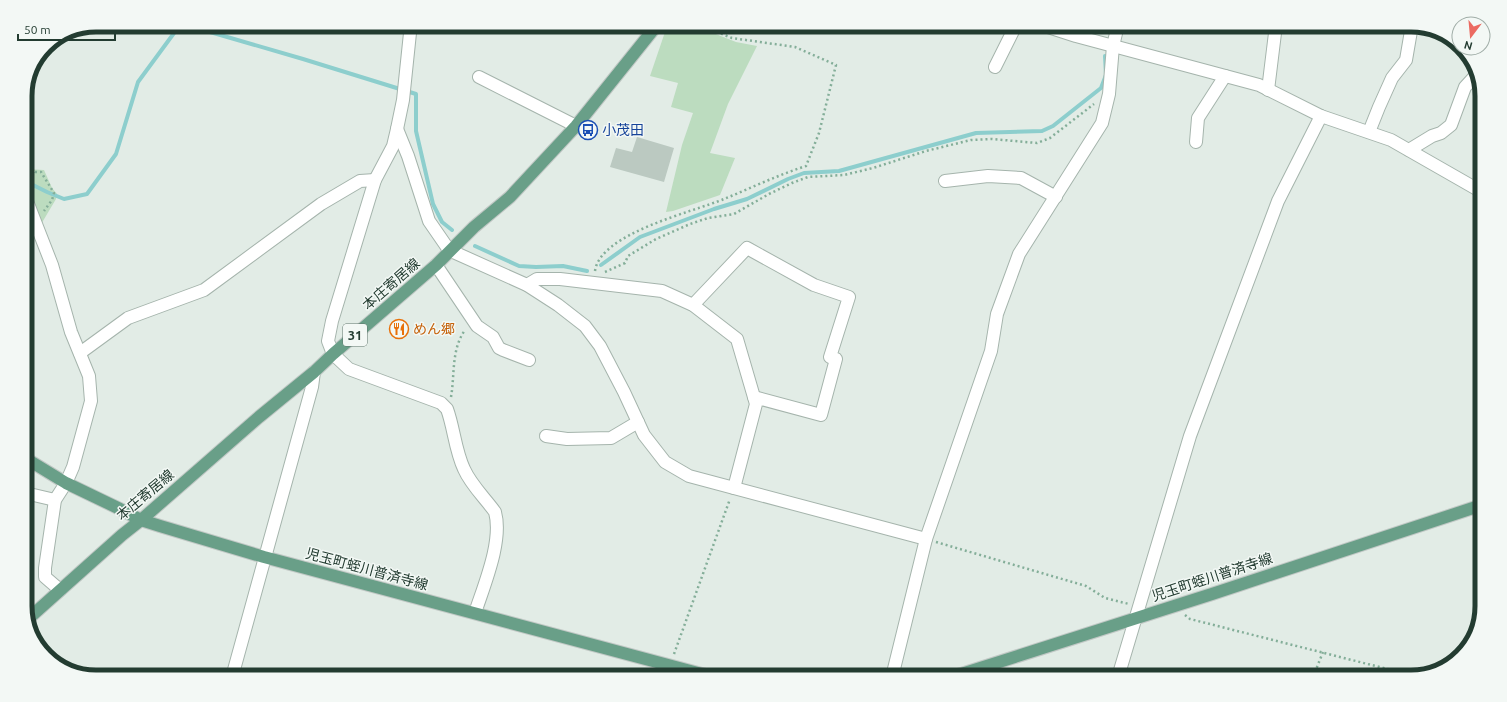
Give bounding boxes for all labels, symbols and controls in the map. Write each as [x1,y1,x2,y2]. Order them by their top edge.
scale bar [18,16,115,42]
north arrow [1451,16,1491,56]
text: 50 m [24,23,51,36]
text: N [1463,39,1474,53]
bus stop icon: 小茂田 [577,119,599,141]
place label: 小茂田 [602,122,644,138]
street label: 本庄寄居線 [359,255,423,313]
restaurant icon: めん郷 [388,318,410,340]
place label: めん郷 [413,321,455,337]
road number: 31 [343,324,367,346]
street label: 本庄寄居線 [113,466,177,524]
street label: 児玉町蛭川普済寺線 [304,545,430,593]
street label: 児玉町蛭川普済寺線 [1150,550,1274,604]

